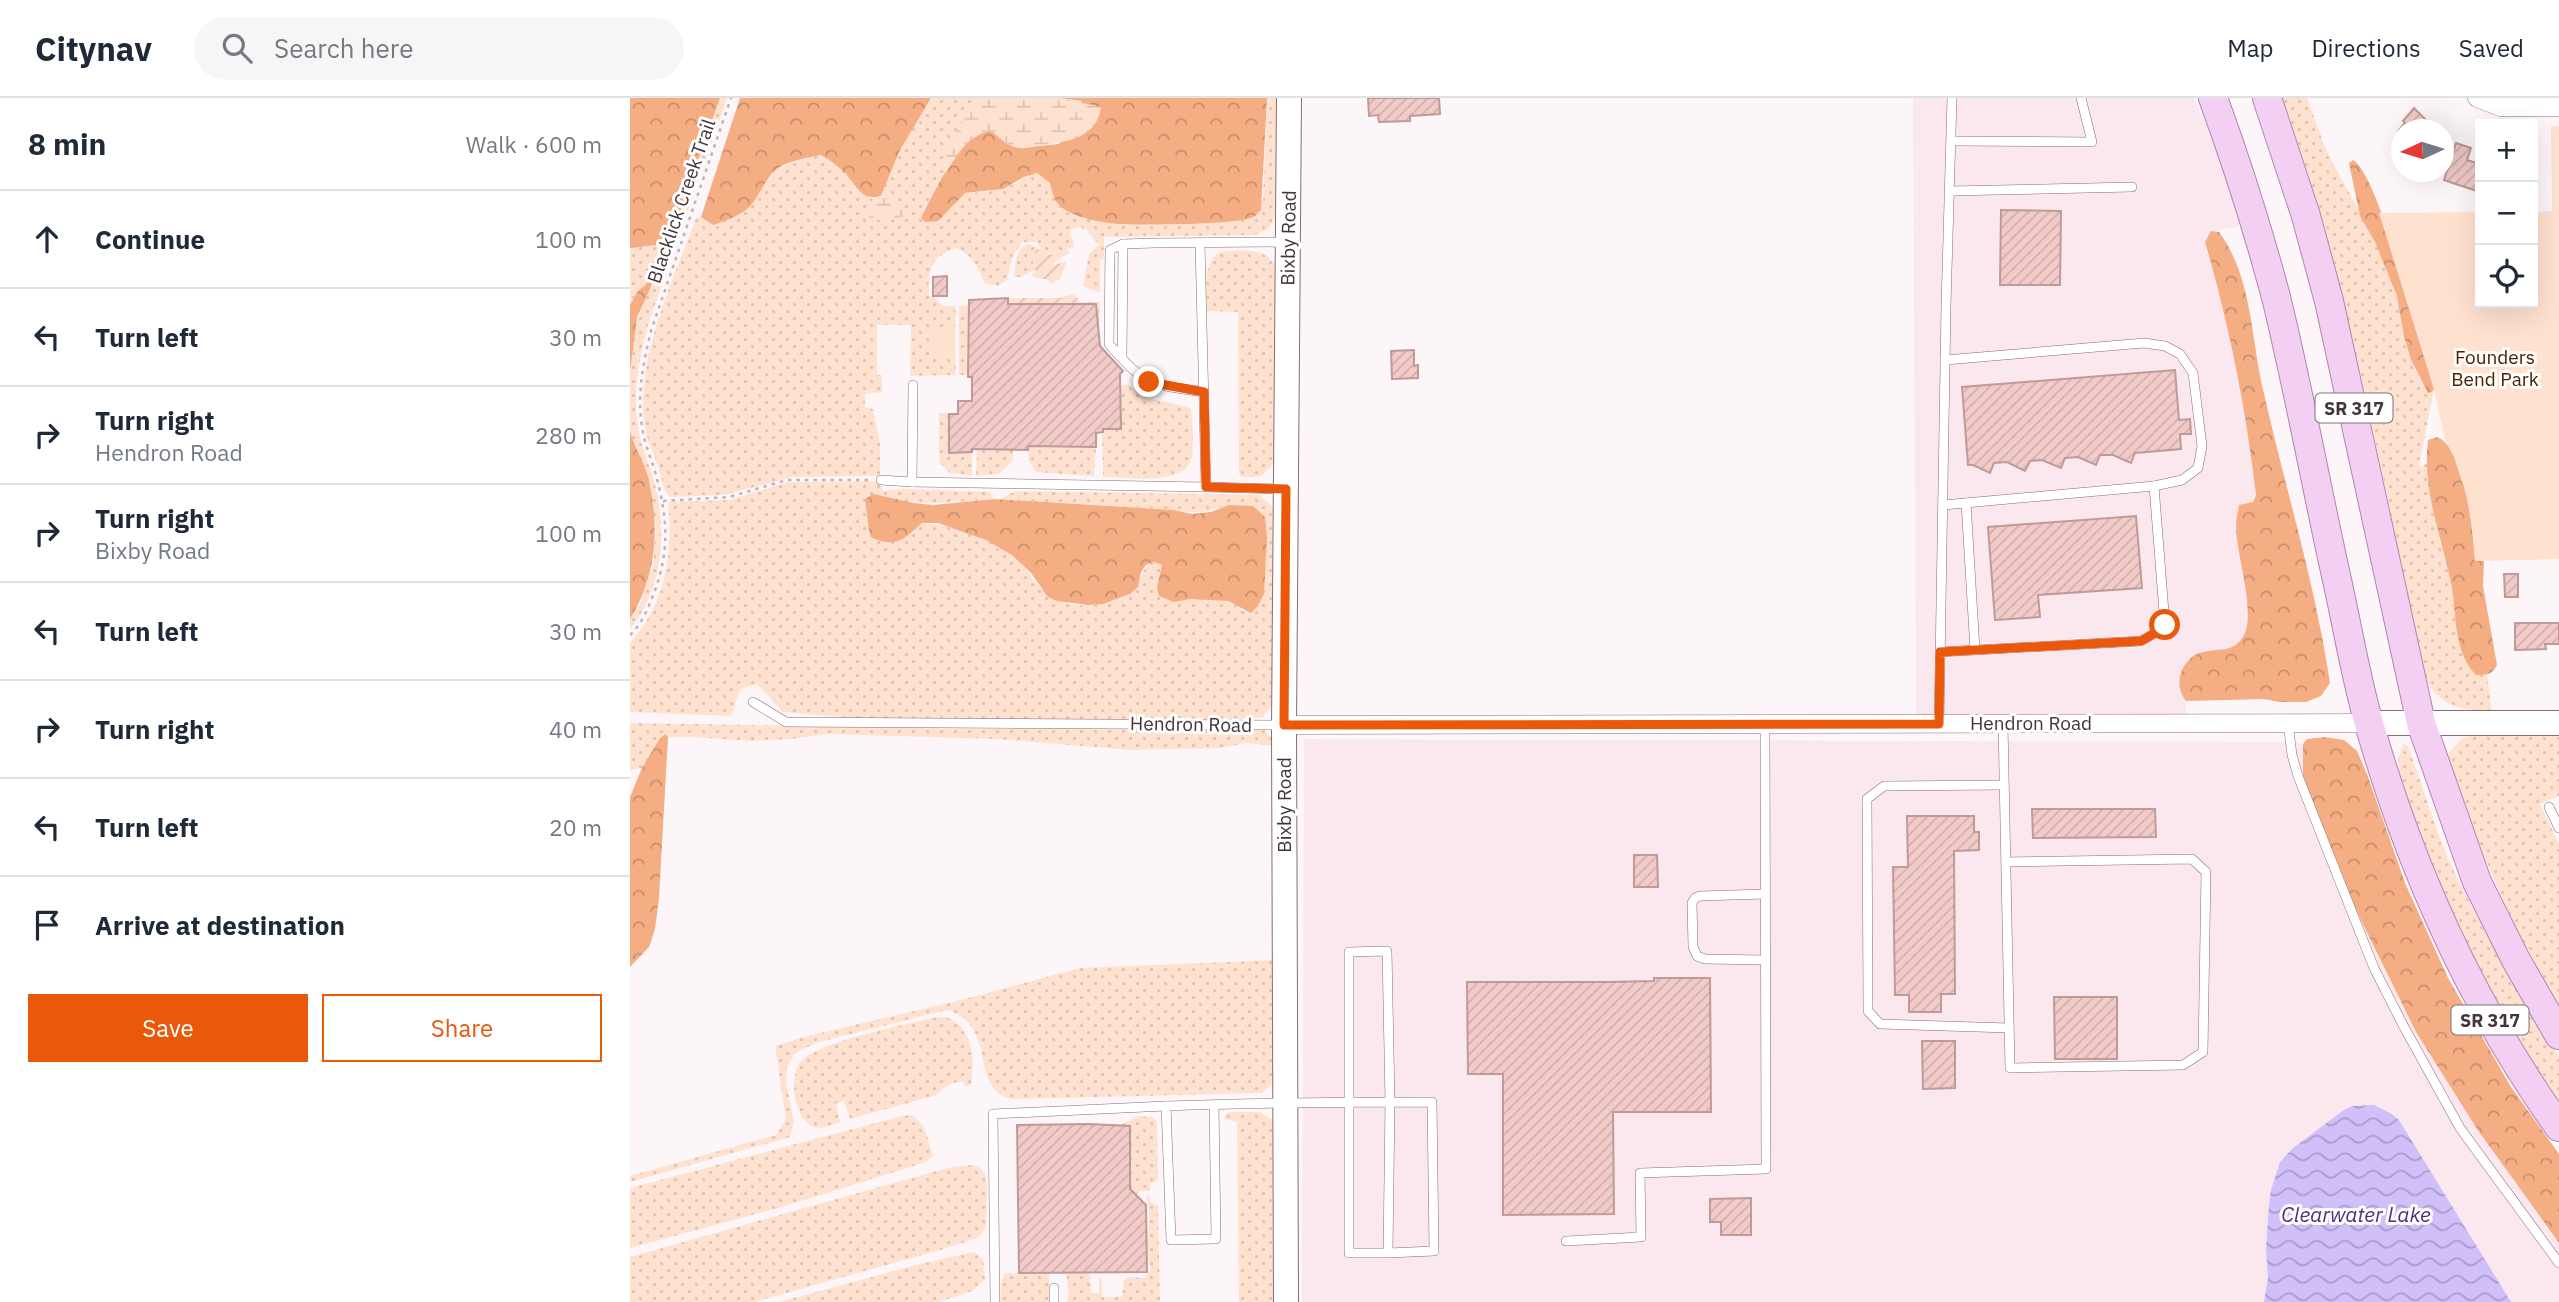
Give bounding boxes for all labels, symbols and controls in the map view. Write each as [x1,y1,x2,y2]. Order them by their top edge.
search box [194,17,684,80]
text: Citynav [35,27,152,70]
icon: search [218,29,256,67]
text: Search here [274,31,413,65]
text: Map [2227,32,2273,64]
text: Directions [2311,32,2421,64]
text: Saved [2459,32,2524,64]
street label: Blacklick Creek Trail [642,116,720,286]
north arrow [2391,119,2454,182]
map controls [2475,119,2538,308]
button: + [2475,119,2538,182]
text: 8 min [28,124,106,163]
text: Walk · 600 m [466,129,602,159]
button: − [2475,182,2538,245]
street label: Bixby Road [1275,190,1301,286]
icon: ahead [28,220,66,258]
text: Continue [95,222,205,256]
text: 100 m [535,224,602,254]
button: locate [2475,245,2538,308]
icon: left [28,318,66,356]
text: Turn left [95,320,198,354]
text: 30 m [549,322,602,352]
park label: Founders Bend Park [2451,345,2539,391]
route end [1133,366,1164,397]
road number: SR 317 [2316,394,2392,422]
text: Turn right [95,403,214,437]
icon: right [28,416,66,454]
text: 280 m [535,420,602,450]
text: Hendron Road [95,437,243,467]
text: Turn right [95,501,214,535]
icon: right [28,514,66,552]
text: 100 m [535,518,602,548]
text: Bixby Road [95,535,210,565]
route start [2149,609,2180,640]
icon: left [28,612,66,650]
text: Turn left [95,614,198,648]
text: 30 m [549,616,602,646]
icon: right [28,710,66,748]
street label: Hendron Road [1130,711,1252,737]
street label: Hendron Road [1970,711,2092,735]
text: Turn right [95,712,214,746]
text: 40 m [549,714,602,744]
street label: Bixby Road [1272,757,1296,853]
icon: left [28,808,66,846]
text: Turn left [95,810,198,844]
text: 20 m [549,812,602,842]
icon: arrive [28,906,66,944]
text: Arrive at destination [95,908,345,942]
button: Save [28,994,308,1062]
button: Share [322,994,602,1062]
road number: SR 317 [2452,1006,2528,1035]
water label: Clearwater Lake [2281,1200,2431,1228]

